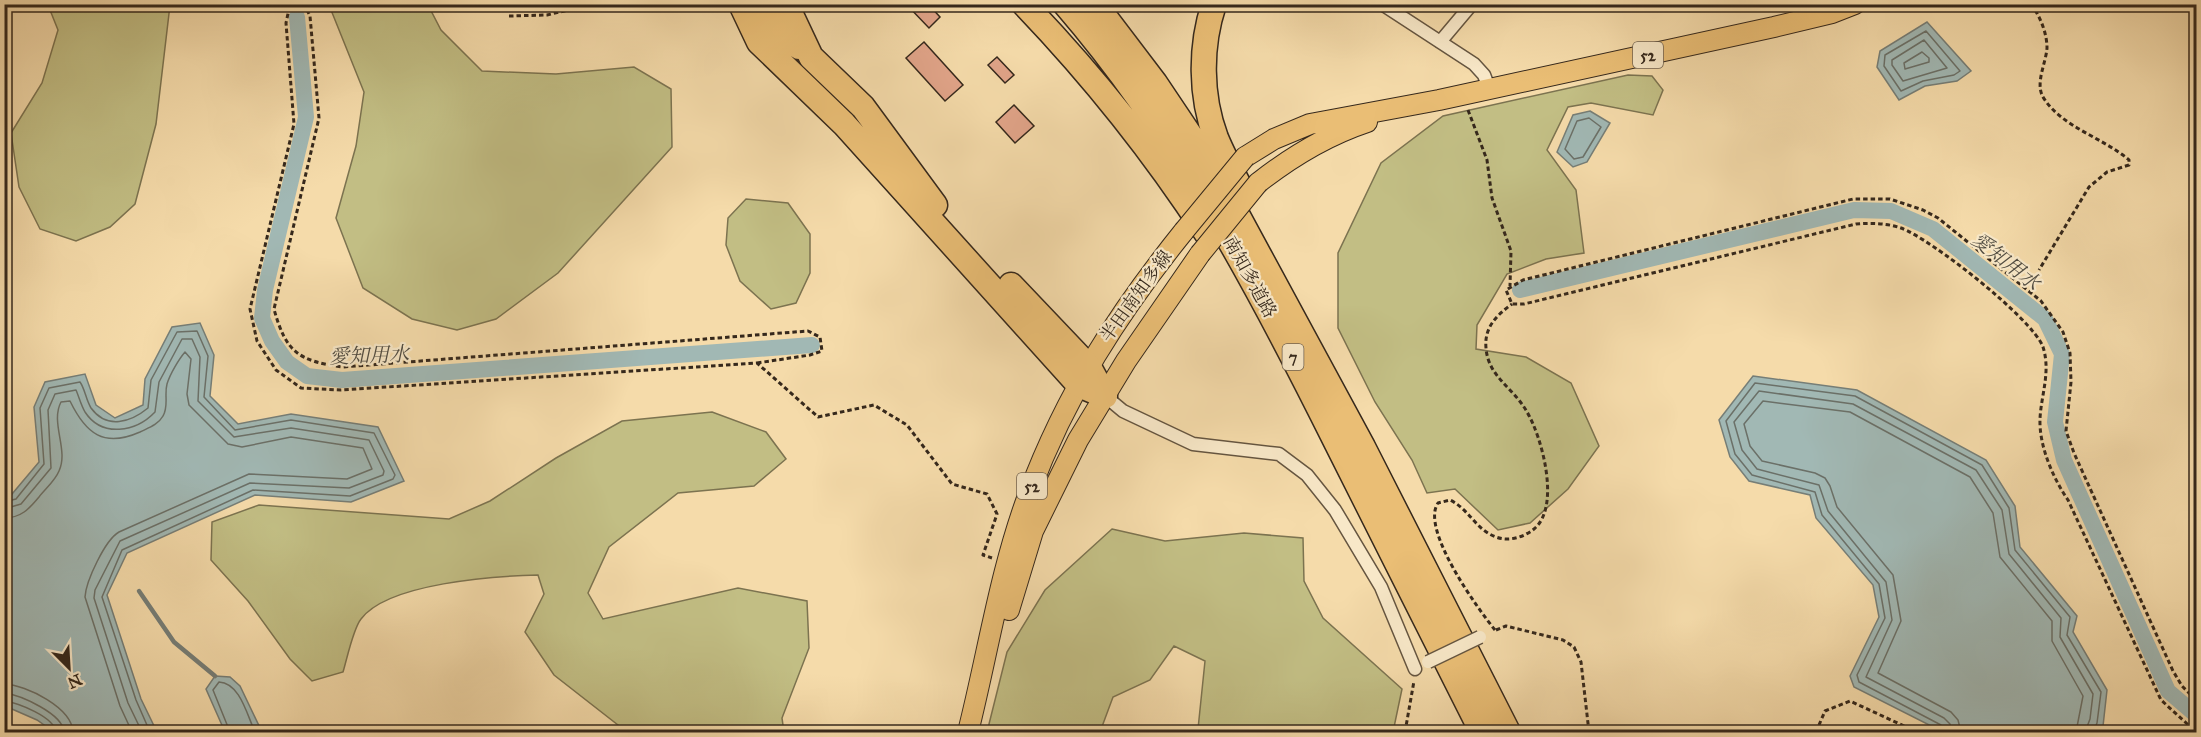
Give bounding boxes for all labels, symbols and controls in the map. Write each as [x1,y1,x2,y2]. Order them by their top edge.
road number: 52 [1633,42,1663,68]
water label: 愛知用水 [1967,227,2046,296]
street label: 南知多道路 [1219,232,1281,322]
street label: 半田南知多線 [1095,246,1177,346]
water label: 愛知用水 [329,342,411,368]
road number: 7 [1282,344,1304,370]
road number: 52 [1017,473,1047,499]
north arrow [39,638,99,698]
text: N [64,670,85,693]

